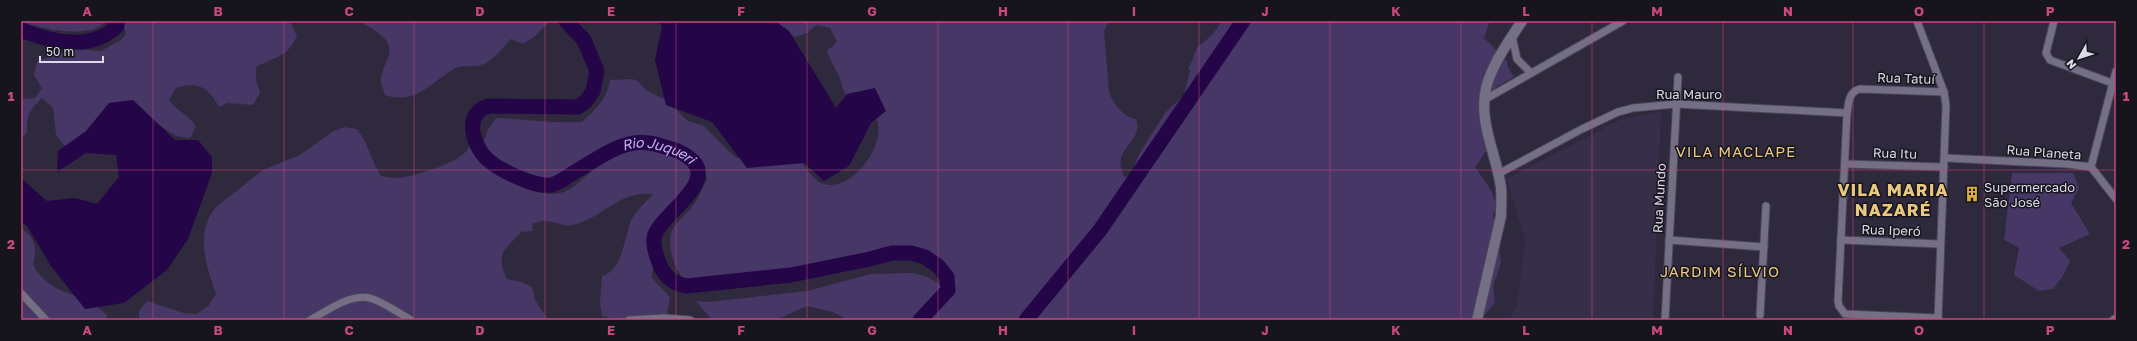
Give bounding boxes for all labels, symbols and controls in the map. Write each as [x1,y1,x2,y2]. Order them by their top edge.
text: A [82,3,92,19]
text: B [213,3,223,19]
text: C [344,3,354,19]
text: D [475,3,485,19]
text: E [607,3,615,19]
text: F [737,3,745,19]
text: G [867,3,877,19]
text: H [998,3,1008,19]
text: I [1132,3,1136,19]
text: J [1261,3,1269,19]
text: K [1391,3,1401,19]
text: L [1522,3,1530,19]
text: M [1651,3,1663,19]
text: N [1783,3,1793,19]
text: O [1914,3,1924,19]
text: P [2046,3,2055,19]
scale bar [40,38,103,64]
north arrow [2059,38,2099,78]
text: 50 m [46,44,74,59]
text: N [2063,57,2079,72]
street label: Rua Tatuí [1877,69,1937,87]
street label: Rua Mauro [1656,86,1722,102]
text: 1 [8,88,15,104]
text: 1 [2123,88,2130,104]
water label: Rio Juqueri [620,133,701,169]
street label: Rua Planeta [2006,141,2082,163]
district label: VILA MACLAPE [1676,142,1796,160]
street label: Rua Itu [1873,144,1917,162]
street label: Rua Mundo [1649,162,1669,233]
district label: VILA MARIA NAZARÉ [1837,179,1949,220]
place label: Supermercado São José [1984,179,2075,210]
building icon: Supermercado São José [1963,185,1981,203]
street label: Rua Iperó [1861,221,1921,239]
text: 2 [7,236,15,252]
text: 2 [2122,236,2130,252]
district label: JARDIM SÍLVIO [1660,262,1780,280]
text: A [82,322,92,338]
text: B [213,322,223,338]
text: C [344,322,354,338]
text: D [475,322,485,338]
text: E [607,322,615,338]
text: F [737,322,745,338]
text: G [867,322,877,338]
text: H [998,322,1008,338]
text: I [1132,322,1136,338]
text: J [1261,322,1269,338]
text: K [1391,322,1401,338]
text: L [1522,322,1530,338]
text: M [1651,322,1663,338]
text: N [1783,322,1793,338]
text: O [1914,322,1924,338]
text: P [2046,322,2055,338]

